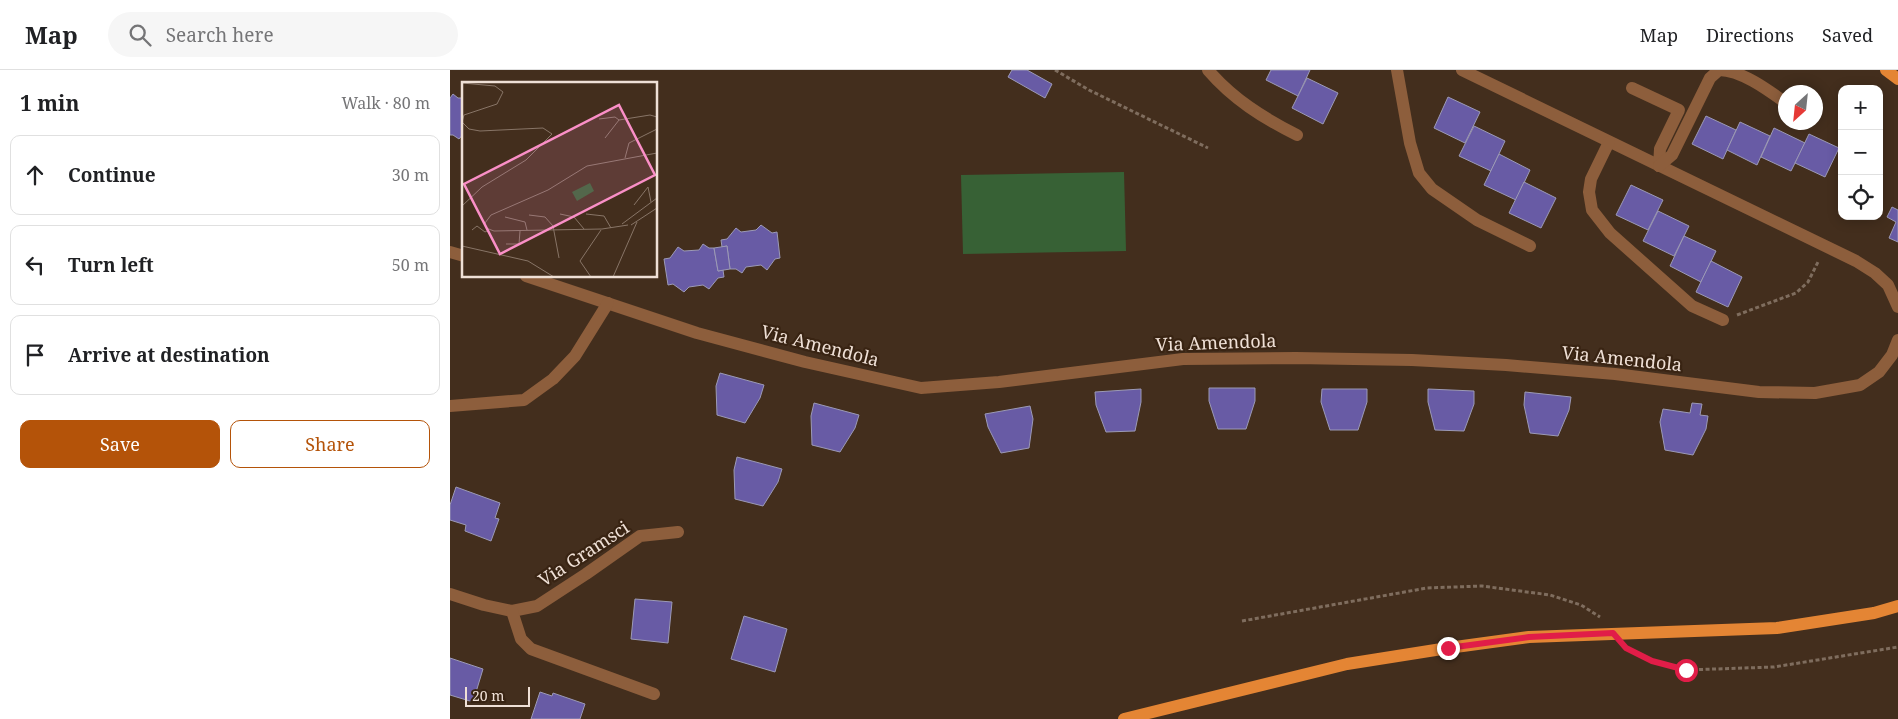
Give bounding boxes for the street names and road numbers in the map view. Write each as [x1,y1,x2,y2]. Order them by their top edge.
street label: Via Amendola [759,319,882,371]
street label: Via Amendola [1155,328,1277,356]
street label: Via Amendola [1561,340,1683,376]
street label: Via Gramsci [533,515,634,591]

